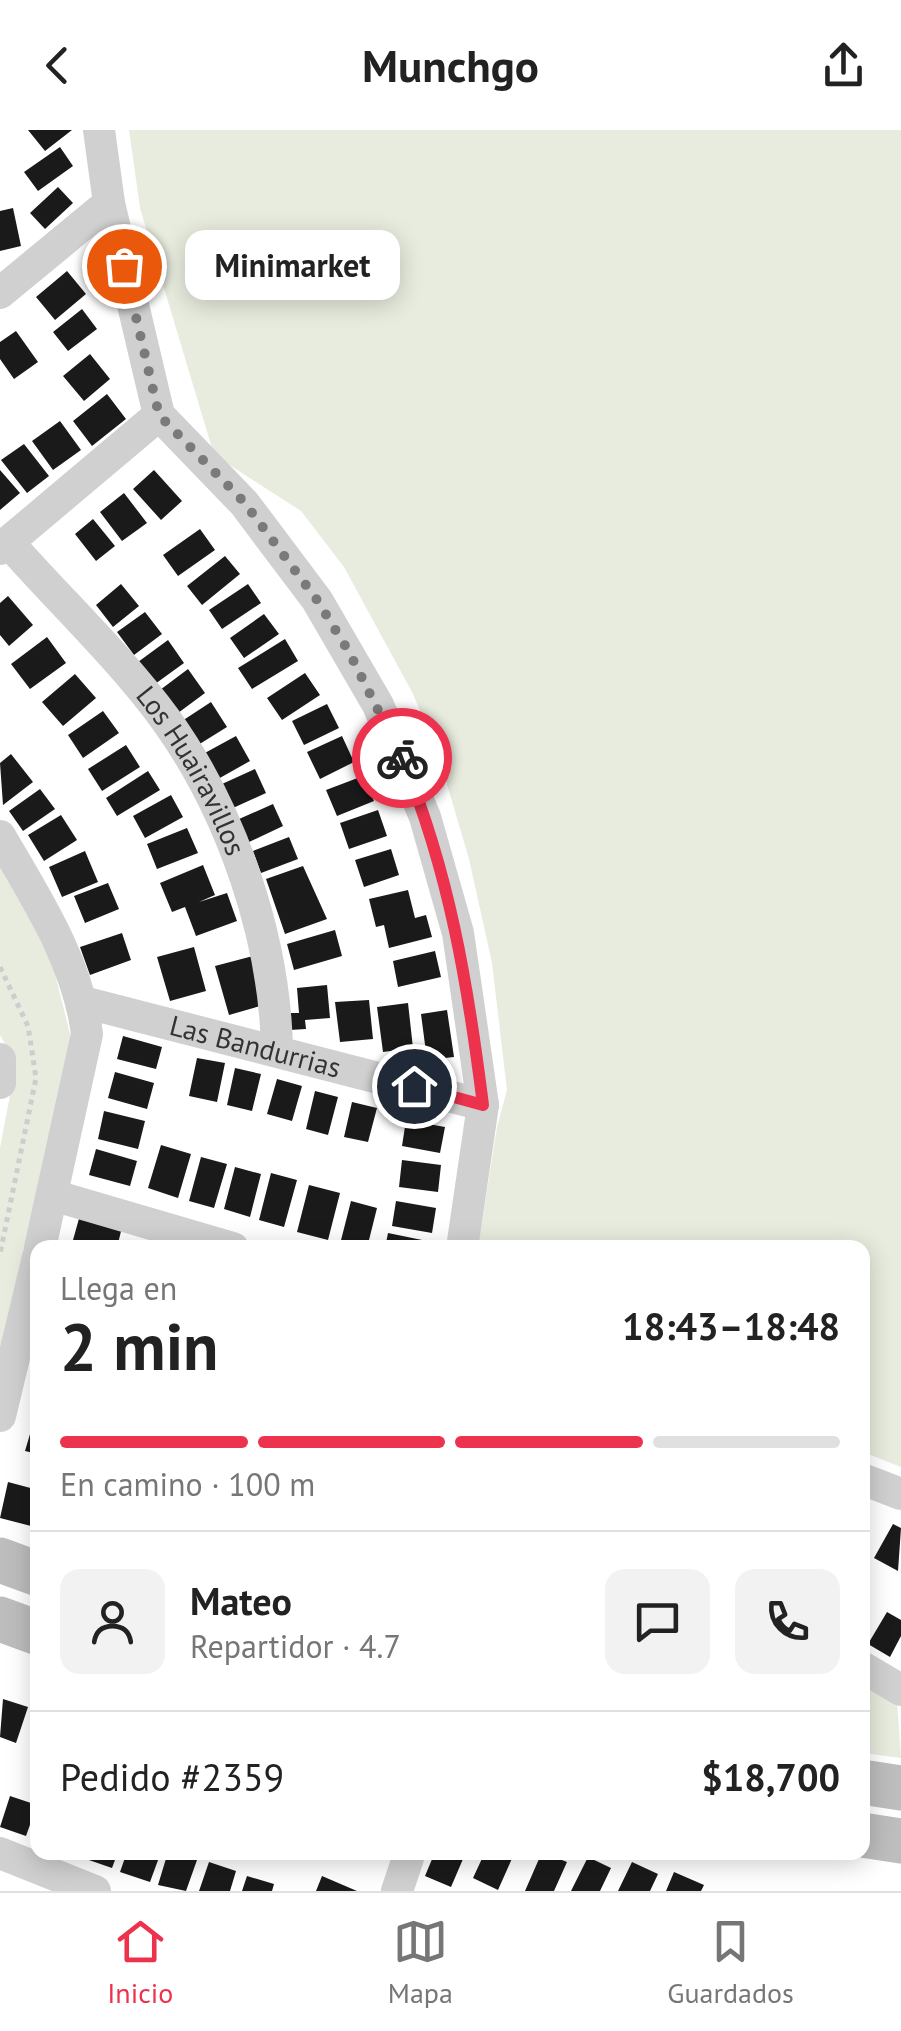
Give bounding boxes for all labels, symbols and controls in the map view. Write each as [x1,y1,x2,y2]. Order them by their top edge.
text: Munchgo [362,36,539,94]
icon: back [30,38,85,93]
icon: share [816,38,871,93]
pin [82,224,167,309]
callout: Minimarket [184,231,399,301]
icon: bag [97,239,152,294]
text: Minimarket [215,244,370,286]
street label: Los Huairavillos [129,678,255,860]
courier [352,708,452,808]
icon: bike [375,731,430,786]
street label: Las Bandurrias [166,1006,345,1086]
pin [372,1044,457,1129]
icon: home [387,1059,442,1114]
text: Llega en [60,1267,177,1309]
text: 18:43–18:48 [622,1301,840,1350]
text: 2 min [60,1304,219,1388]
text: En camino · 100 m [60,1463,315,1505]
button: person [60,1569,165,1674]
button: chat [605,1569,710,1674]
button: phone [735,1569,840,1674]
text: Mateo [190,1576,292,1625]
text: Repartidor · 4.7 [190,1625,401,1667]
text: Pedido #2359 [60,1752,284,1801]
text: $18,700 [701,1752,840,1801]
tab: Inicio [107,1914,173,2011]
tab: Mapa [388,1914,453,2011]
tab: Guardados [667,1914,794,2011]

